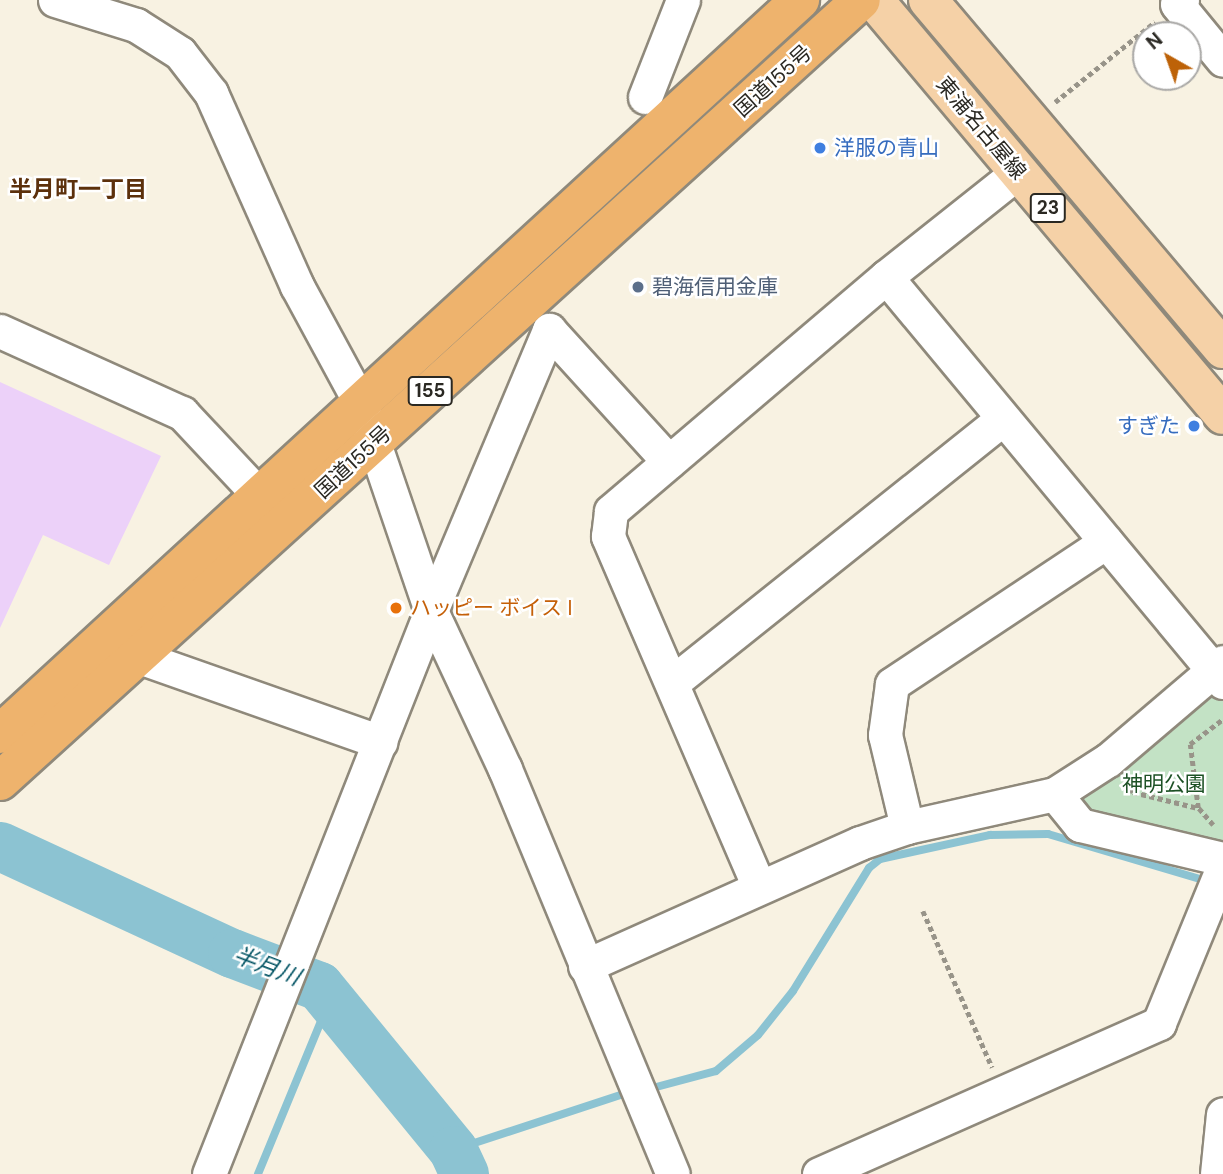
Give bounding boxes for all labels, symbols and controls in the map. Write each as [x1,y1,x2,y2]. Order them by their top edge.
north arrow [1132,21,1202,91]
text: N [1141,27,1168,55]
street label: 国道155号 [729,40,817,122]
street label: 東浦名古屋線 [931,72,1031,184]
place label: 洋服の青山 [834,135,939,161]
marker: 洋服の青山 [812,140,828,156]
district label: 半月町一丁目 [9,175,147,203]
road number: 23 [1029,192,1067,224]
place label: 碧海信用金庫 [652,274,778,300]
marker: 碧海信用金庫 [630,279,646,295]
road number: 155 [407,376,453,406]
place label: すぎた [1117,413,1180,439]
marker: すぎた [1186,418,1202,434]
street label: 国道155号 [310,420,396,504]
place label: ハッピー ボイス I [410,595,573,621]
marker: ハッピー ボイス I [388,600,404,616]
park label: 神明公園 [1122,771,1206,797]
water label: 半月川 [230,941,304,991]

